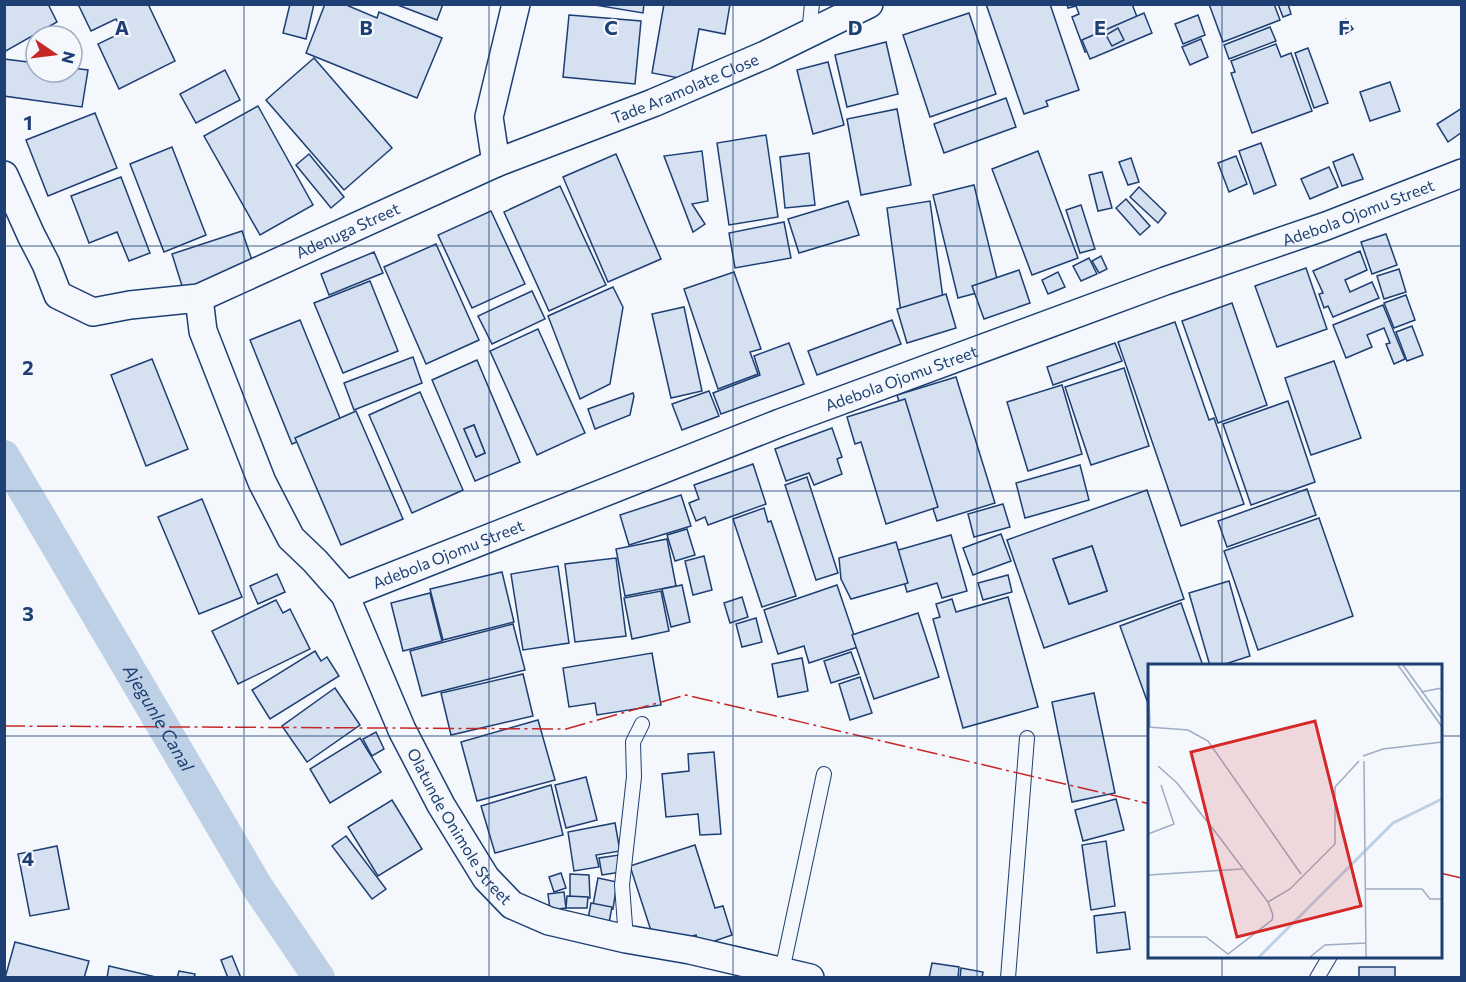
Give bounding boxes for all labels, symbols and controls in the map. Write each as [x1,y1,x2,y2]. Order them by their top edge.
text: A [115,15,129,39]
text: B [359,15,373,39]
text: C [604,15,618,39]
text: D [848,15,862,39]
text: E [1094,15,1106,39]
text: F [1338,15,1350,39]
north arrow [24,24,84,84]
street label: Tade Aramolate Close [608,49,761,127]
text: N [58,50,80,66]
text: 1 [23,110,33,134]
street label: Adebola Ojomu Street [1279,175,1437,249]
street label: Adenuga Street [293,198,403,262]
street label: Adebola Ojomu Street [822,341,980,415]
text: 2 [22,355,34,379]
street label: Adebola Ojomu Street [370,515,527,592]
text: 3 [22,601,34,625]
water label: Ajegunle Canal [118,659,199,775]
inset map [1148,664,1442,958]
street label: Olatunde Onimole Street [404,745,516,908]
text: 4 [22,846,34,870]

